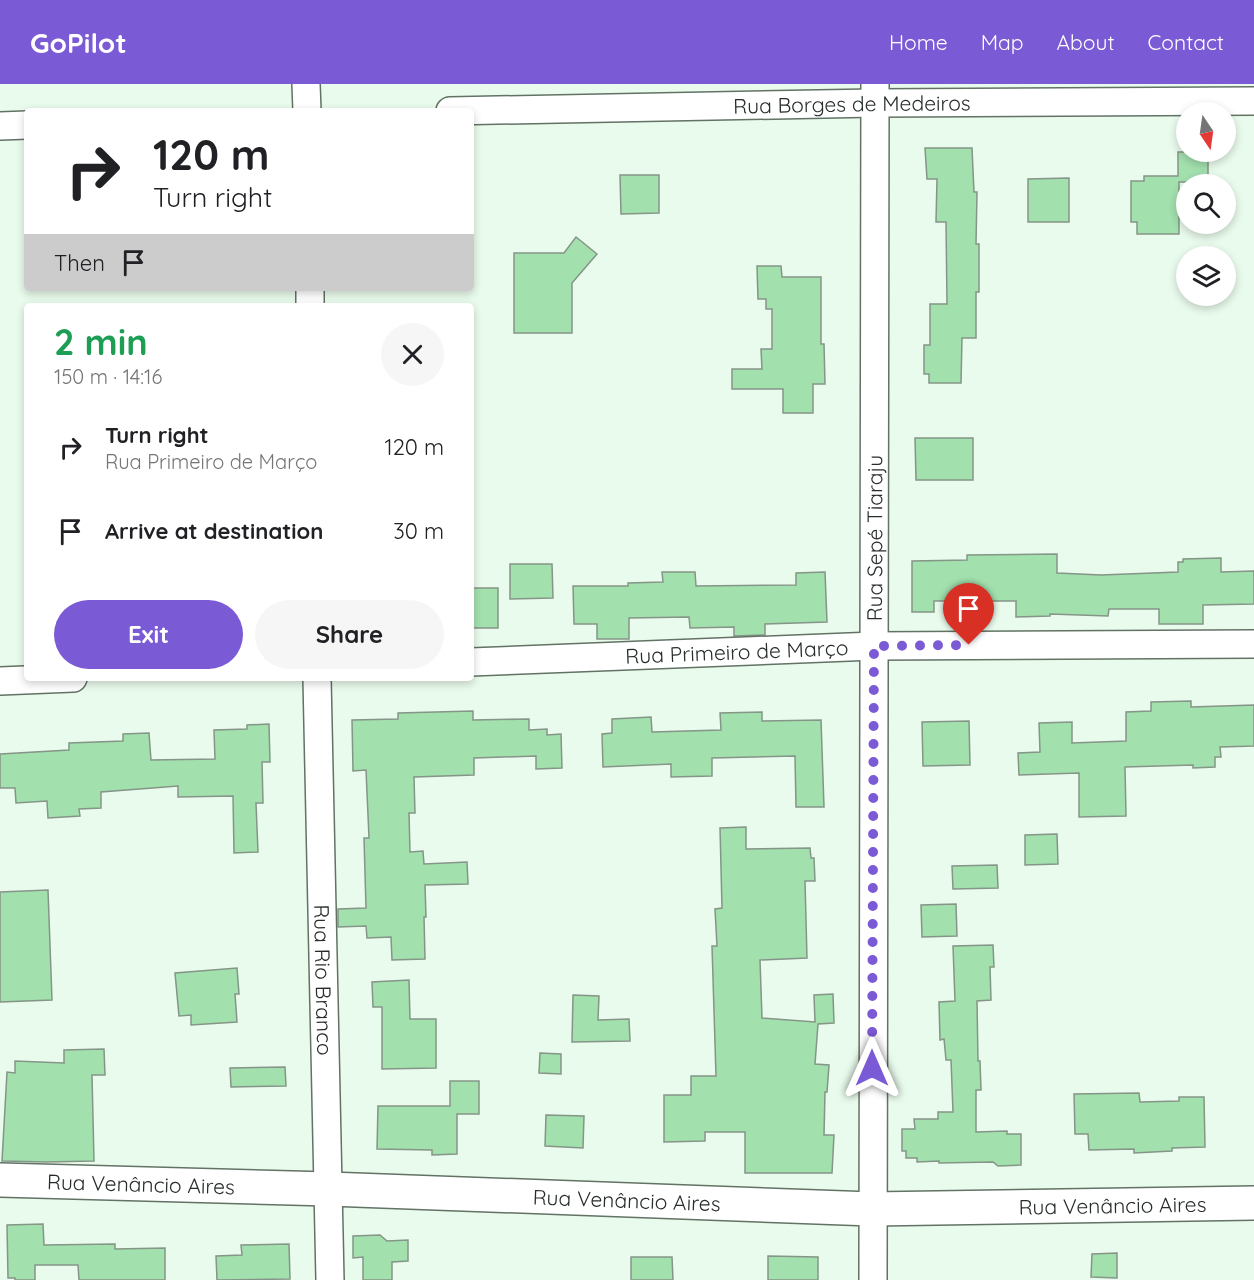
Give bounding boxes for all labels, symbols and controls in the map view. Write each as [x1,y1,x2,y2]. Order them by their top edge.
text: GoPilot [30,25,127,60]
text: Home [889,29,948,55]
text: Map [981,29,1024,55]
text: About [1057,29,1115,55]
text: Contact [1148,29,1224,55]
street label: Rua Borges de Medeiros [733,89,971,119]
north arrow [1176,102,1236,162]
map controls [1176,102,1236,306]
text: 120 m [153,128,270,181]
icon: right [54,132,132,210]
button: search [1176,174,1236,234]
text: Turn right [153,180,272,214]
icon: arrive [117,246,150,279]
button: layers [1176,246,1236,306]
text: Then [54,249,105,277]
text: 2 min [54,319,148,364]
button: close [381,323,444,386]
text: 150 m · 14:16 [54,364,162,389]
text: Turn right [105,421,209,449]
icon: right [54,431,87,464]
text: 120 m [385,433,444,461]
text: Rua Primeiro de Março [105,449,317,474]
street label: Rua Sepé Tiaraju [861,455,887,621]
icon: arrive [54,515,87,548]
text: Arrive at destination [105,517,323,545]
text: 30 m [393,517,444,545]
pin [943,583,994,645]
icon: arrive [952,592,985,625]
button: Exit [54,600,243,669]
button: Share [255,600,444,669]
street label: Rua Primeiro de Março [625,634,849,669]
street label: Rua Rio Branco [309,904,338,1056]
position arrow [840,1036,904,1100]
street label: Rua Venâncio Aires [47,1168,235,1199]
street label: Rua Venâncio Aires [532,1184,721,1216]
street label: Rua Venâncio Aires [1018,1191,1207,1220]

